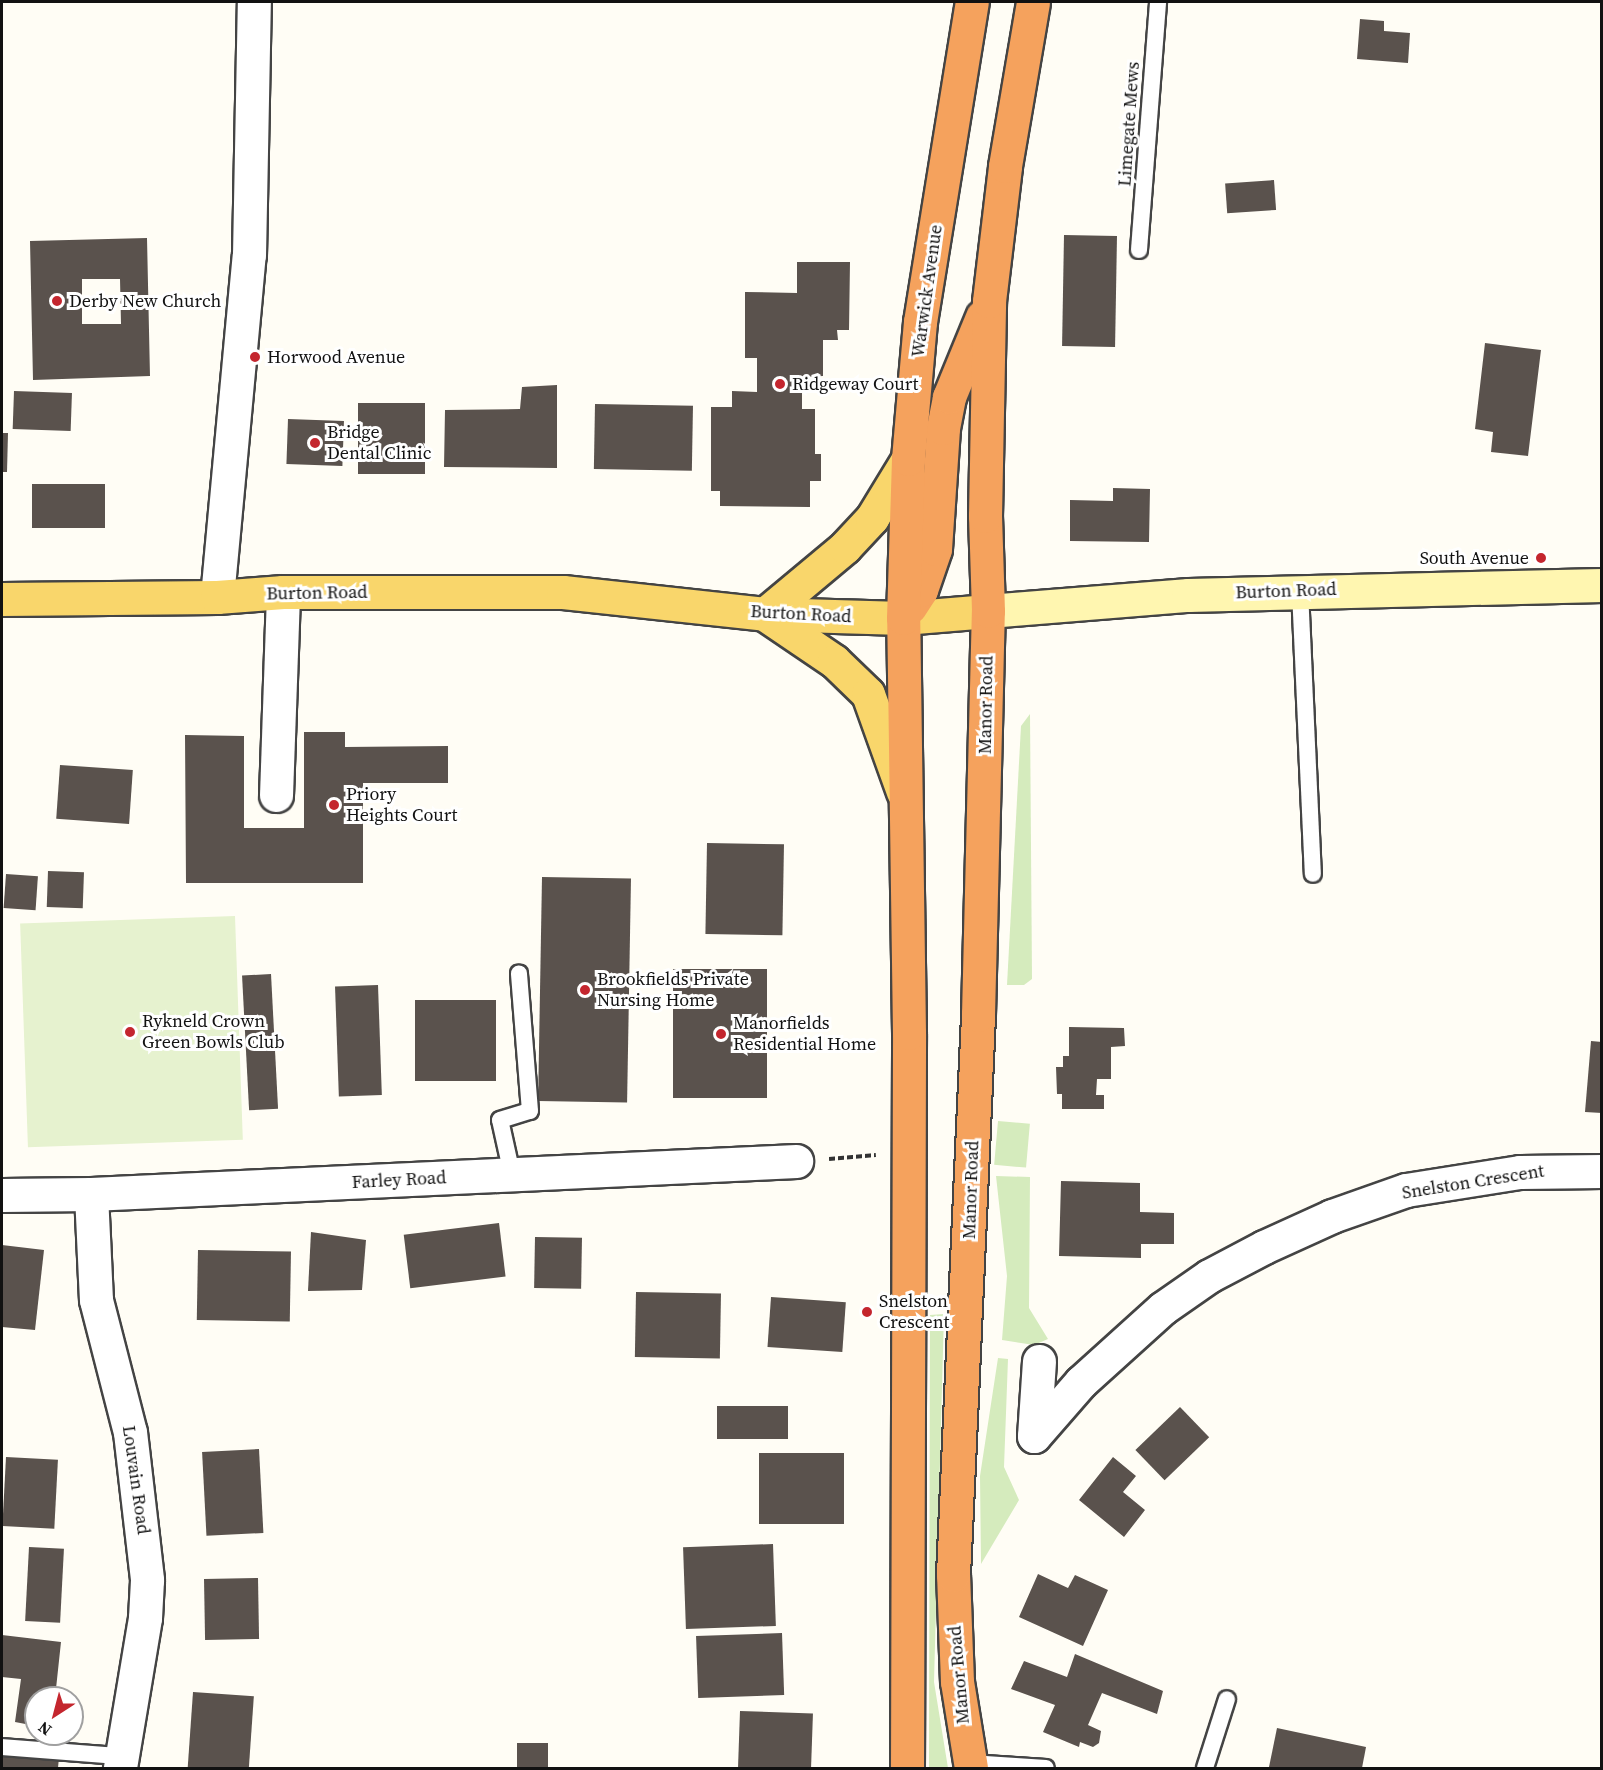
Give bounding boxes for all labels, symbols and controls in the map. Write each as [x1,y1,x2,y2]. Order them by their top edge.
street label: Limegate Mews [1114,61,1144,187]
street label: Warwick Avenue [907,223,947,359]
place label: Derby New Church [69,290,221,312]
marker: Derby New Church [50,294,64,308]
place label: Horwood Avenue [267,346,405,368]
marker: Horwood Avenue [248,350,262,364]
place label: Ridgeway Court [792,373,918,395]
marker: Ridgeway Court [773,377,787,391]
place label: Bridge Dental Clinic [327,422,431,464]
marker: Bridge Dental Clinic [308,436,322,450]
place label: South Avenue [1420,547,1529,569]
marker: South Avenue [1534,551,1548,565]
street label: Burton Road [1235,578,1337,604]
street label: Burton Road [266,581,368,605]
street label: Burton Road [750,601,852,627]
street label: Manor Road [974,656,998,754]
place label: Priory Heights Court [346,784,457,826]
marker: Priory Heights Court [327,798,341,812]
place label: Brookfields Private Nursing Home [597,969,749,1012]
marker: Brookfields Private Nursing Home [578,983,592,997]
place label: Rykneld Crown Green Bowls Club [142,1011,285,1054]
place label: Manorfields Residential Home [733,1013,876,1056]
marker: Rykneld Crown Green Bowls Club [123,1025,137,1039]
marker: Manorfields Residential Home [714,1027,728,1041]
street label: Manor Road [958,1140,984,1240]
street label: Snelston Crescent [1400,1160,1546,1204]
street label: Farley Road [351,1167,447,1193]
place label: Snelston Crescent [879,1291,949,1334]
marker: Snelston Crescent [860,1305,874,1319]
street label: Louvain Road [118,1424,154,1536]
street label: Manor Road [944,1625,974,1725]
north arrow [24,1686,84,1746]
text: N [33,1717,56,1741]

